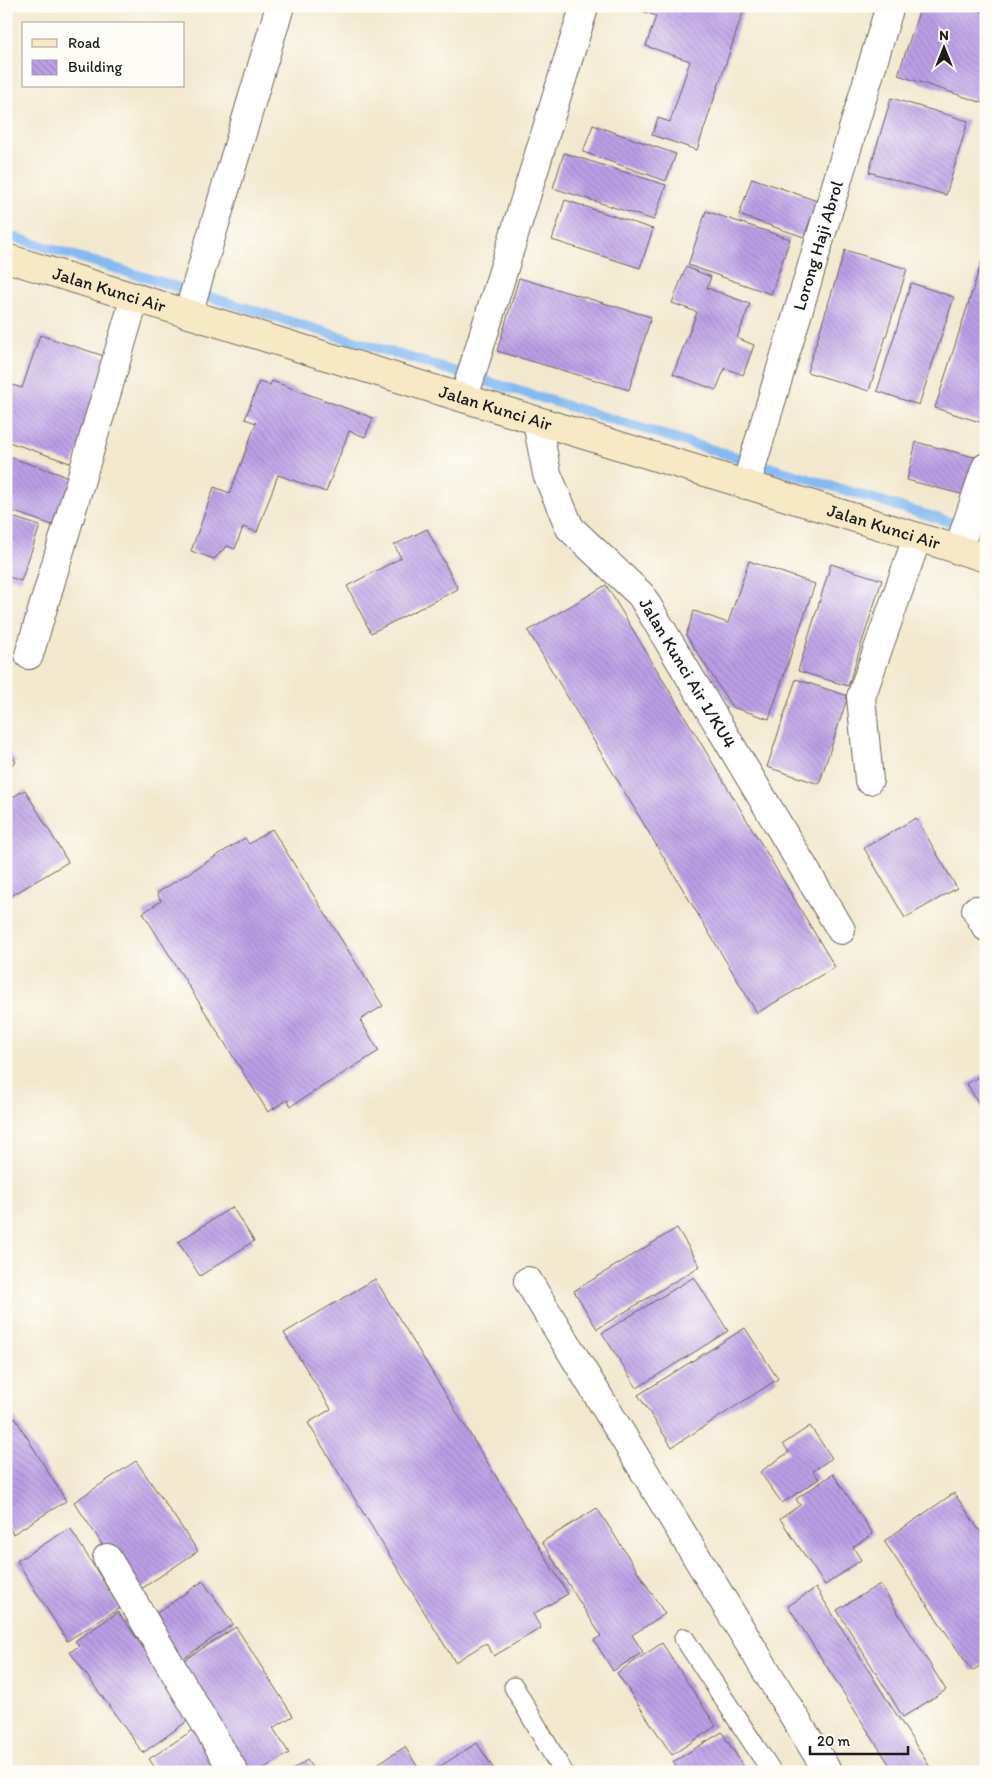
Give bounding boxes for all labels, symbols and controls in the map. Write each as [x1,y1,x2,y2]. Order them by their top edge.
legend [22,22,185,88]
north arrow [920,22,970,72]
text: N [939,27,949,44]
text: Road [68,34,101,52]
text: Building [68,58,122,76]
street label: Lorong Haji Abrol [788,178,848,313]
street label: Jalan Kunci Air [50,262,169,317]
street label: Jalan Kunci Air [436,380,555,436]
street label: Jalan Kunci Air [825,499,943,554]
street label: Jalan Kunci Air 1/KU4 [634,594,741,752]
scale bar [810,1723,907,1755]
text: 20 m [817,1732,851,1750]

